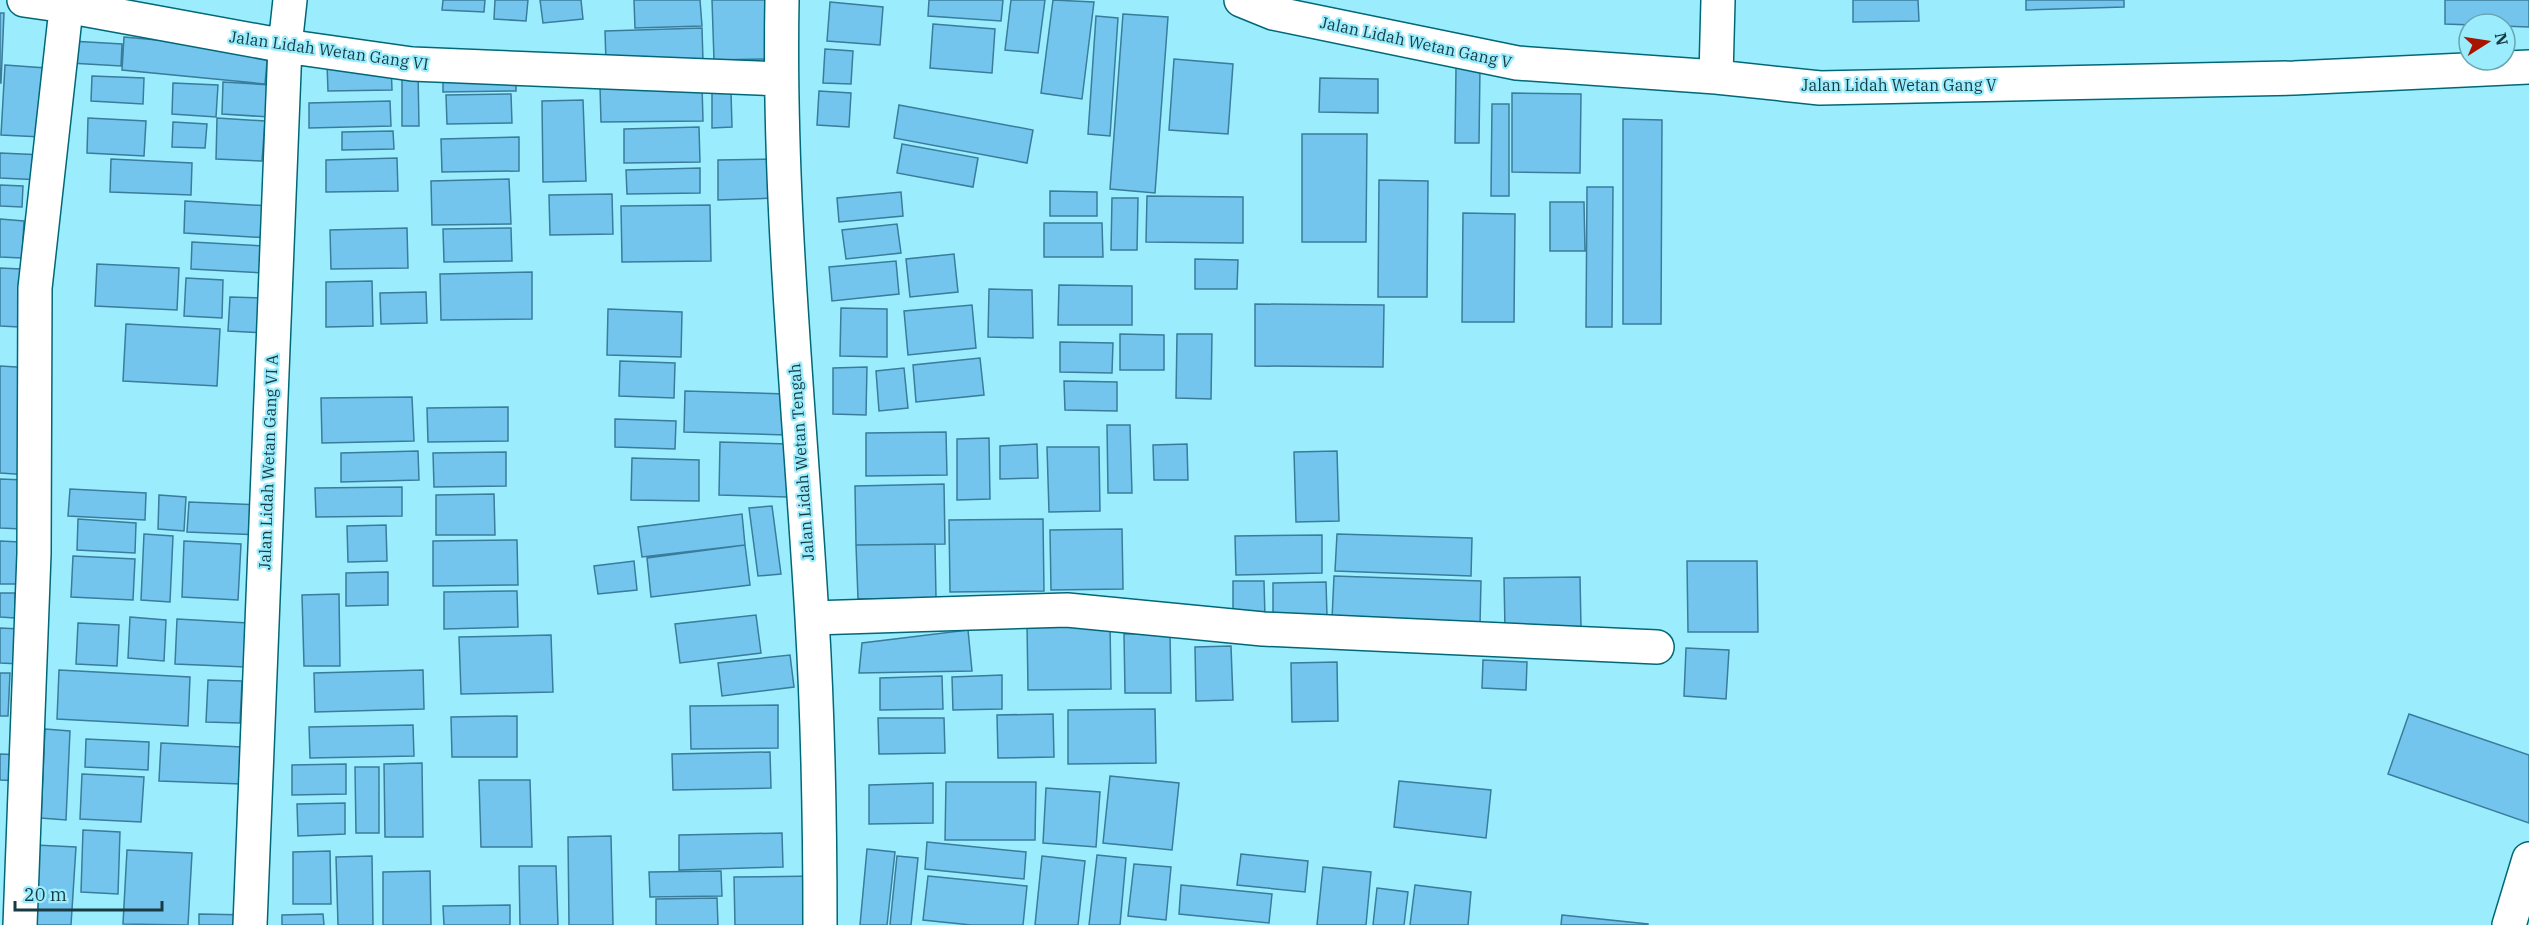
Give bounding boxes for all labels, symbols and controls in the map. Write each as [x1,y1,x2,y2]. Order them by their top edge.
street label: Jalan Lidah Wetan Gang V [1318,12,1514,72]
north arrow [2457,12,2517,72]
street label: Jalan Lidah Wetan Gang VI [228,26,430,74]
text: N [2491,31,2513,47]
street label: Jalan Lidah Wetan Gang V [1801,75,1997,95]
street label: Jalan Lidah Wetan Gang VI A [254,354,282,570]
street label: Jalan Lidah Wetan Tengah [784,363,818,561]
scale bar [15,874,162,912]
text: 20 m [24,883,67,906]

